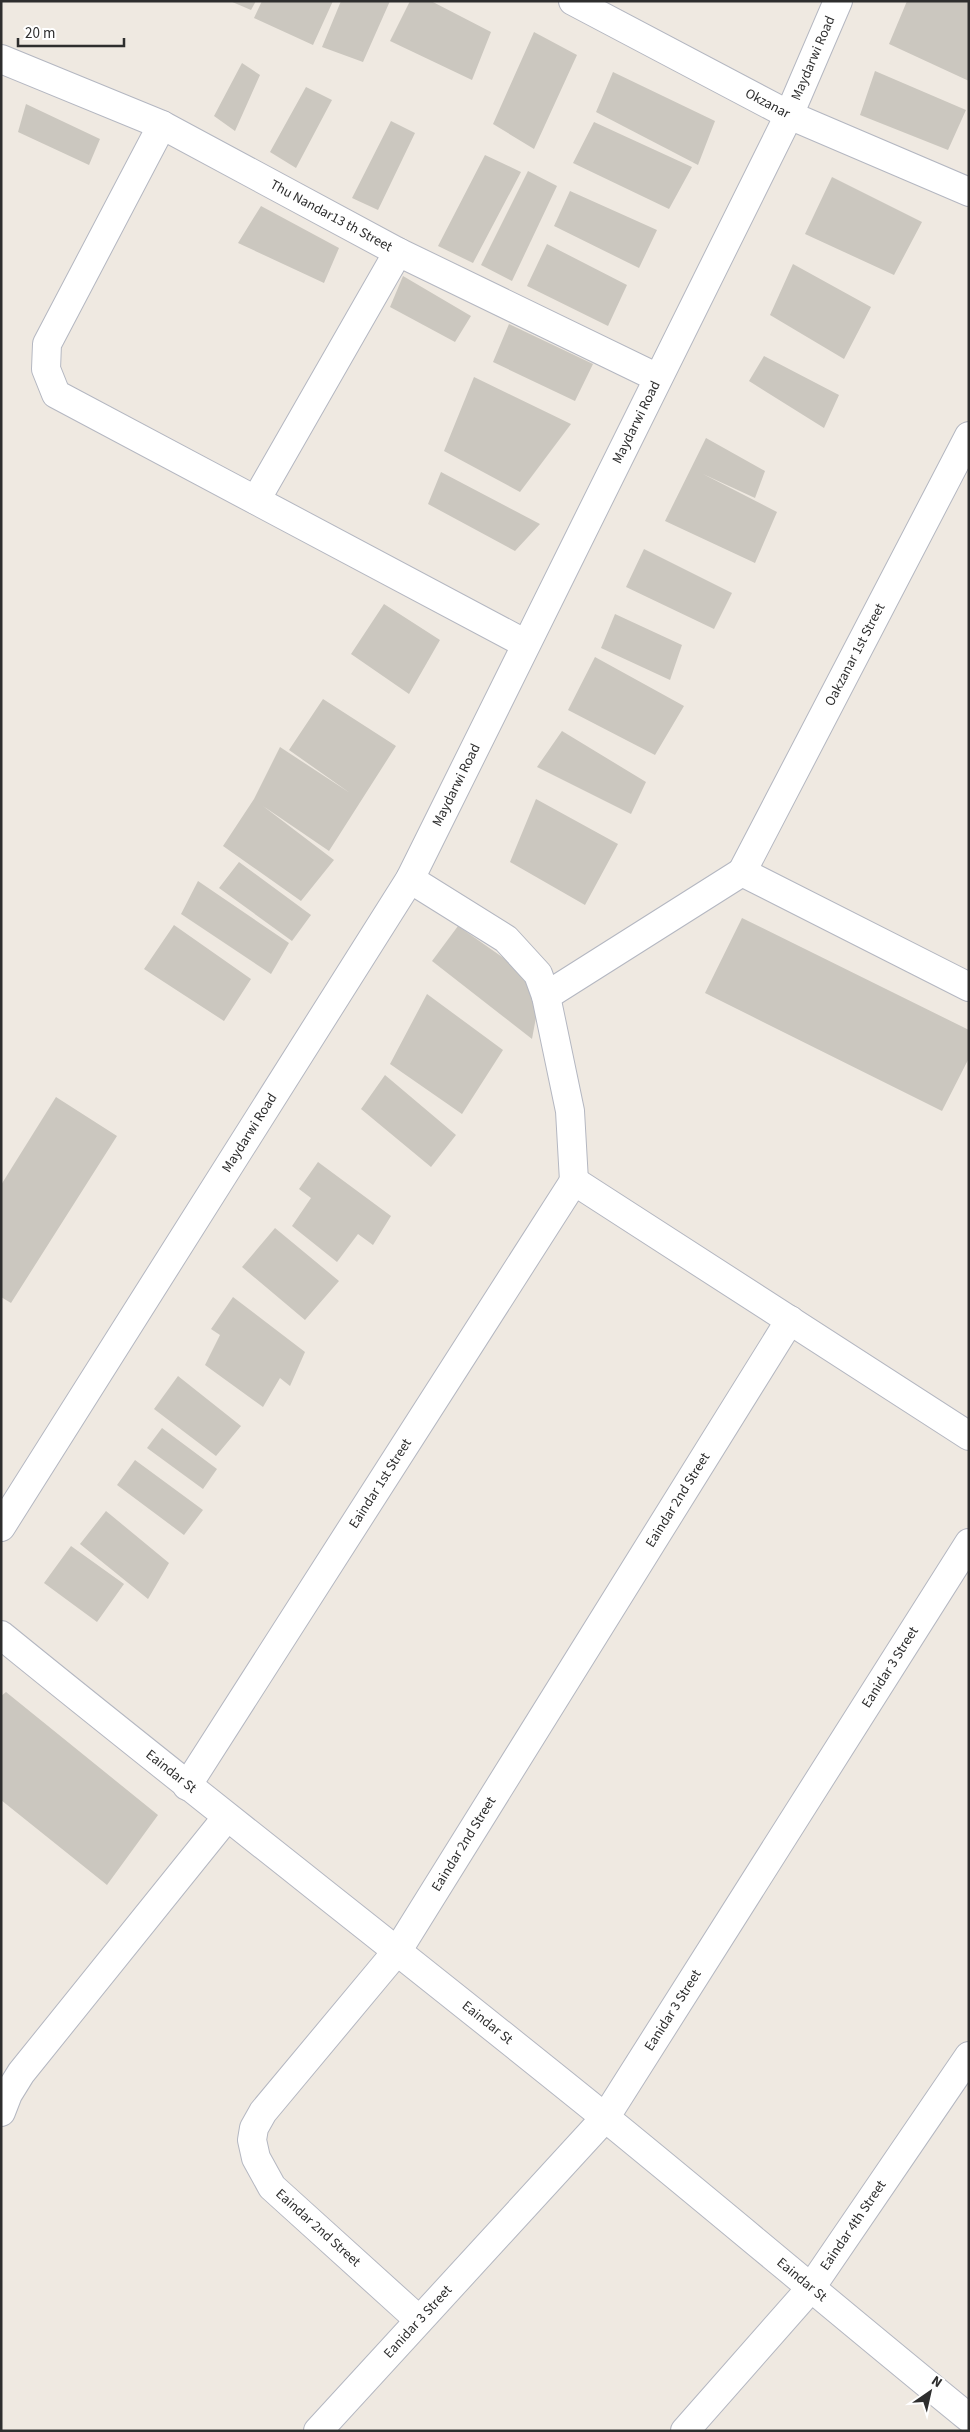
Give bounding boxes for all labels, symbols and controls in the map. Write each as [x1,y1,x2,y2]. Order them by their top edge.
street label: Maydarwi Road [786,13,840,104]
scale bar [18,15,124,47]
text: 20 m [25,23,55,44]
street label: Okzanar [741,84,794,124]
street label: Thu Nandar13 th Street [266,175,396,257]
street label: Maydarwi Road [608,378,666,467]
street label: Oakzanar 1st Street [820,599,890,710]
street label: Maydarwi Road [428,740,486,830]
street label: Maydarwi Road [217,1089,282,1176]
street label: Eaindar 1st Street [344,1434,417,1532]
street label: Eaindar 2nd Street [641,1449,715,1551]
street label: Eanidar 3 Street [857,1623,924,1712]
street label: Eaindar St [141,1745,201,1798]
street label: Eaindar 2nd Street [427,1792,501,1895]
street label: Eanidar 3 Street [640,1966,707,2055]
street label: Eaindar St [458,1996,517,2050]
street label: Eaindar 4th Street [815,2176,891,2275]
street label: Eaindar 2nd Street [271,2184,365,2272]
street label: Eaindar St [772,2253,831,2307]
street label: Eanidar 3 Street [379,2281,457,2363]
north arrow [905,2367,955,2417]
text: N [927,2371,946,2393]

